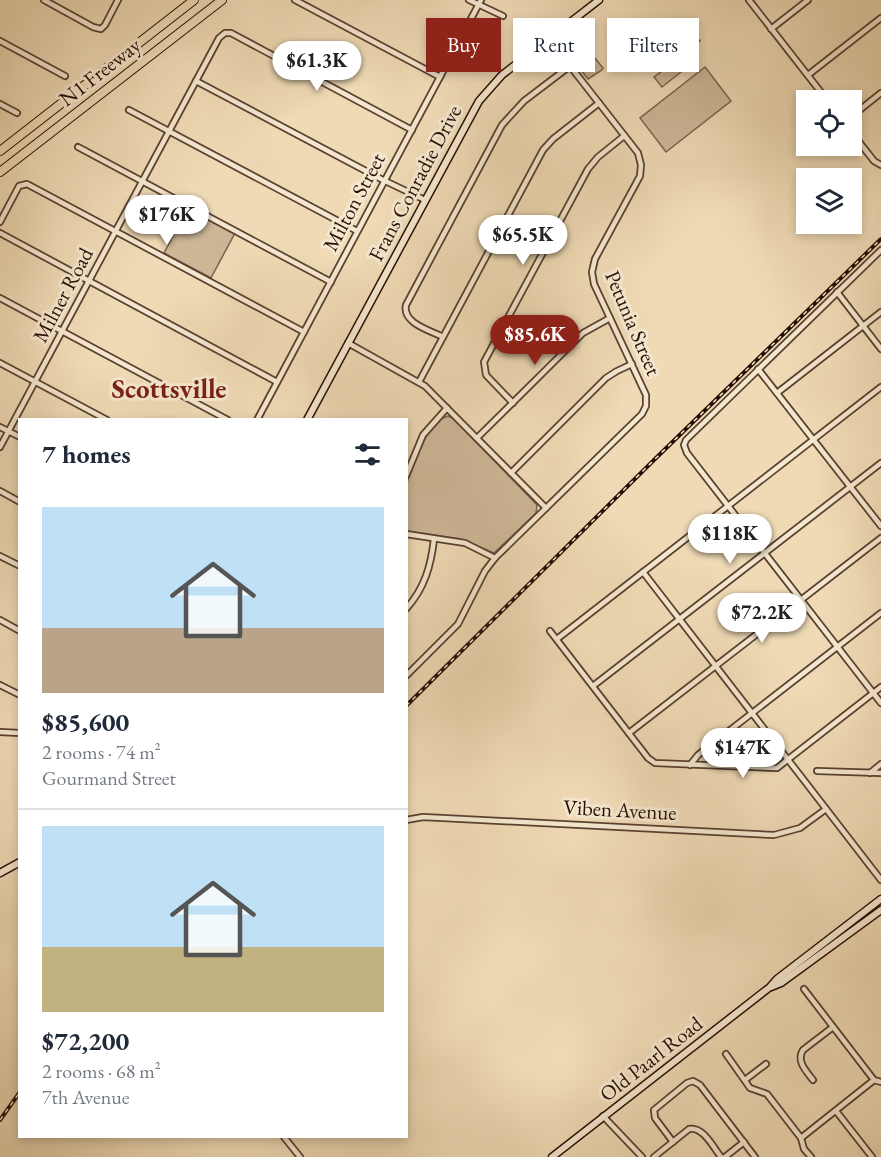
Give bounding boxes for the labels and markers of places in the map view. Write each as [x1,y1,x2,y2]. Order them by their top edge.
pin: $61.3K [268,41,366,92]
pin: $176K [125,195,209,246]
pin: $65.5K [474,215,572,266]
pin: $85.6K [486,315,584,366]
pin: $118K [688,514,772,565]
pin: $72.2K [713,593,811,644]
pin: $147K [701,728,785,779]

